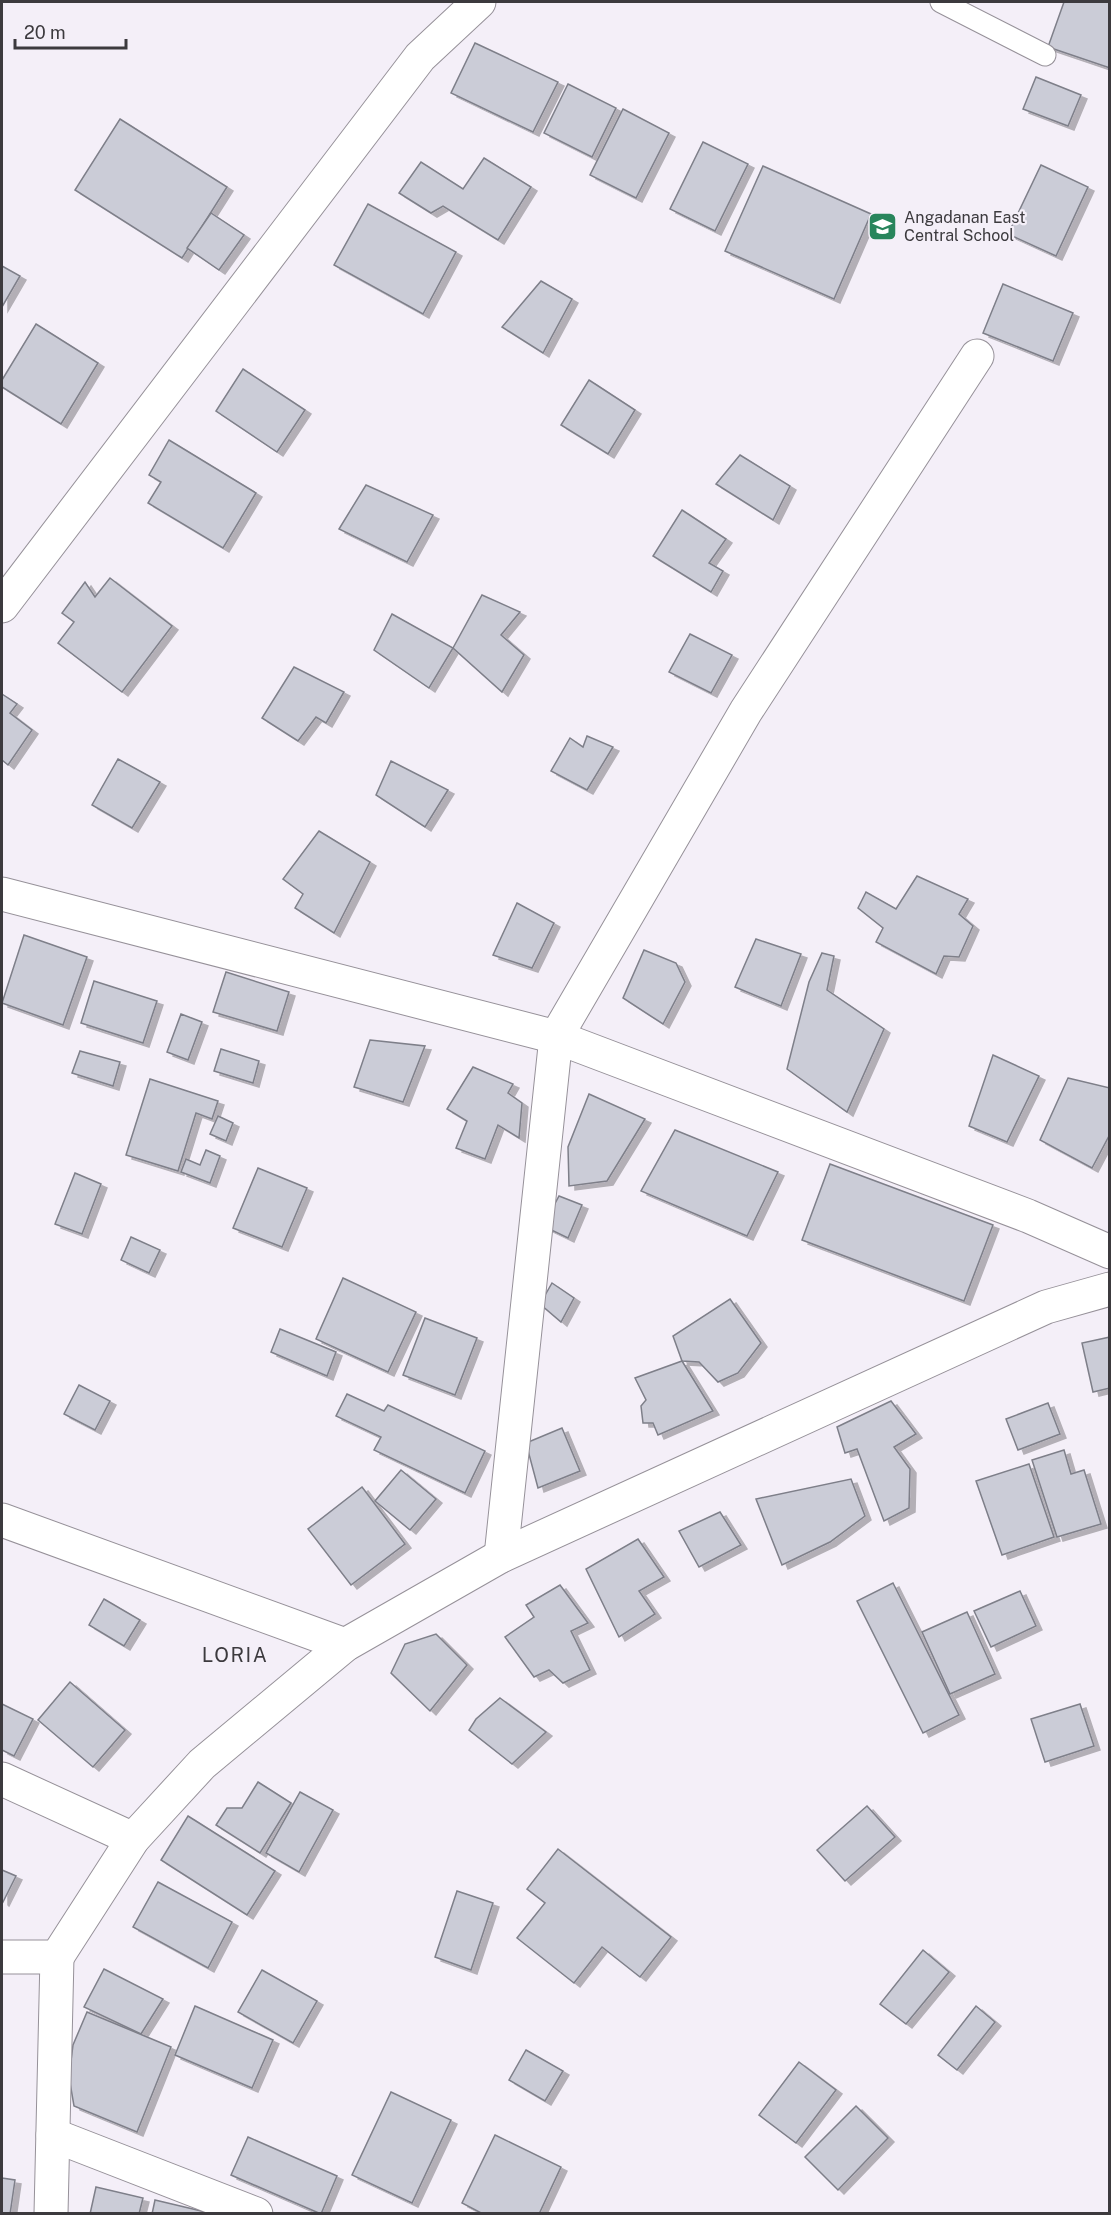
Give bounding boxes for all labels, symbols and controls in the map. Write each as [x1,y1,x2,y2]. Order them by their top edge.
scale bar [15,12,126,50]
text: 20 m [24,22,66,43]
place label: Angadanan East Central School [904,208,1025,245]
school or university icon: Angadanan East Central School [867,210,899,242]
district label: LORIA [202,1643,268,1667]

